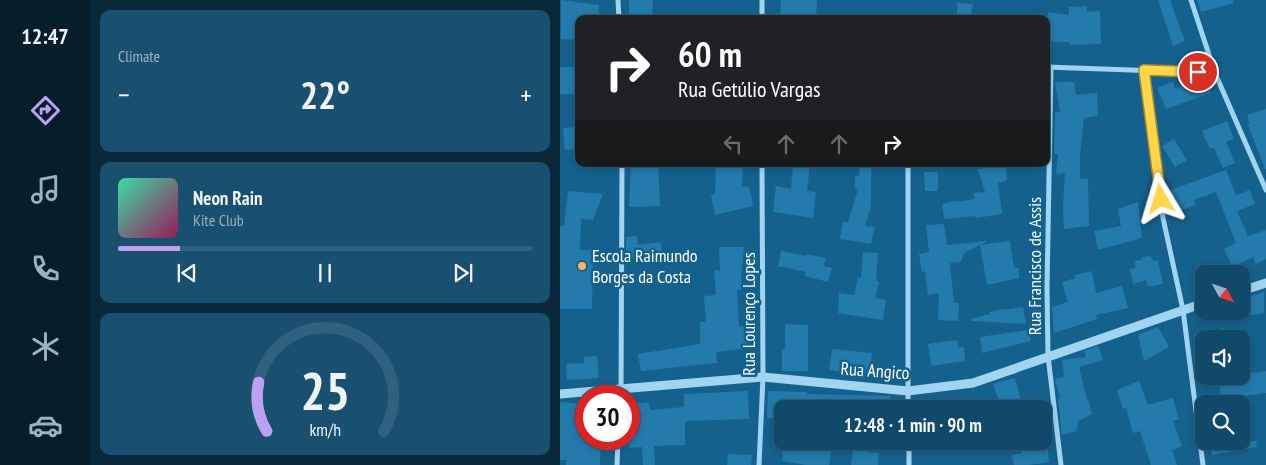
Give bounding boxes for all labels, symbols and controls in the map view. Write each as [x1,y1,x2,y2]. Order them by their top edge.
text: 12:47 [21,22,69,50]
text: 60 m [678,31,742,77]
icon: right [595,35,660,100]
text: Climate [118,46,160,66]
pin [1177,51,1219,93]
icon: arrive [1184,58,1212,86]
text: 22° [300,70,350,119]
text: Rua Getúlio Vargas [678,75,820,103]
text: − [118,76,130,113]
text: + [520,76,532,113]
icon: directions [28,93,63,128]
icon: left [719,130,747,158]
icon: ahead [772,130,800,158]
icon: ahead [825,130,853,158]
icon: right [878,130,906,158]
icon: music [28,172,63,207]
position arrow [1134,172,1186,224]
text: Neon Rain [193,186,262,210]
street label: Rua Francisco de Assis [1023,197,1046,335]
text: Kite Club [193,210,244,230]
place label: Escola Raimundo Borges da Costa [592,244,698,288]
icon: phone [28,251,63,286]
street label: Rua Lourenço Lopes [737,252,760,376]
icon: previous [173,259,201,287]
icon: pause [311,259,339,287]
icon: next [449,259,477,287]
marker: Escola Raimundo Borges da Costa [576,260,588,272]
north arrow [1195,265,1250,320]
map controls [1195,265,1250,450]
icon: climate [28,329,63,364]
button: sound [1195,330,1250,385]
text: 25 [300,357,350,424]
street label: Rua Angico [840,357,910,384]
speed limit sign: 30 [575,385,640,450]
button: search [1195,395,1250,450]
icon: car [28,408,63,443]
text: 12:48 · 1 min · 90 m [844,413,982,437]
text: km/h [309,418,341,441]

